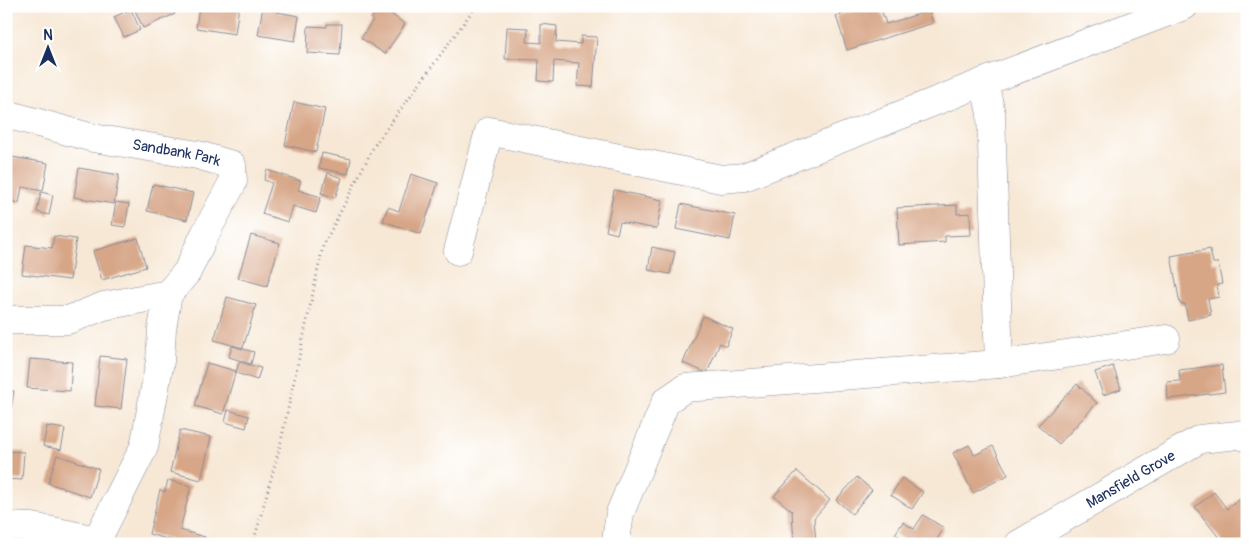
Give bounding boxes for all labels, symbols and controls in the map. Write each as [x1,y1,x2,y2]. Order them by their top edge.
north arrow [22,22,72,72]
text: N [43,27,53,44]
street label: Sandbank Park [131,135,224,171]
street label: Mansfield Grove [1083,446,1179,513]

